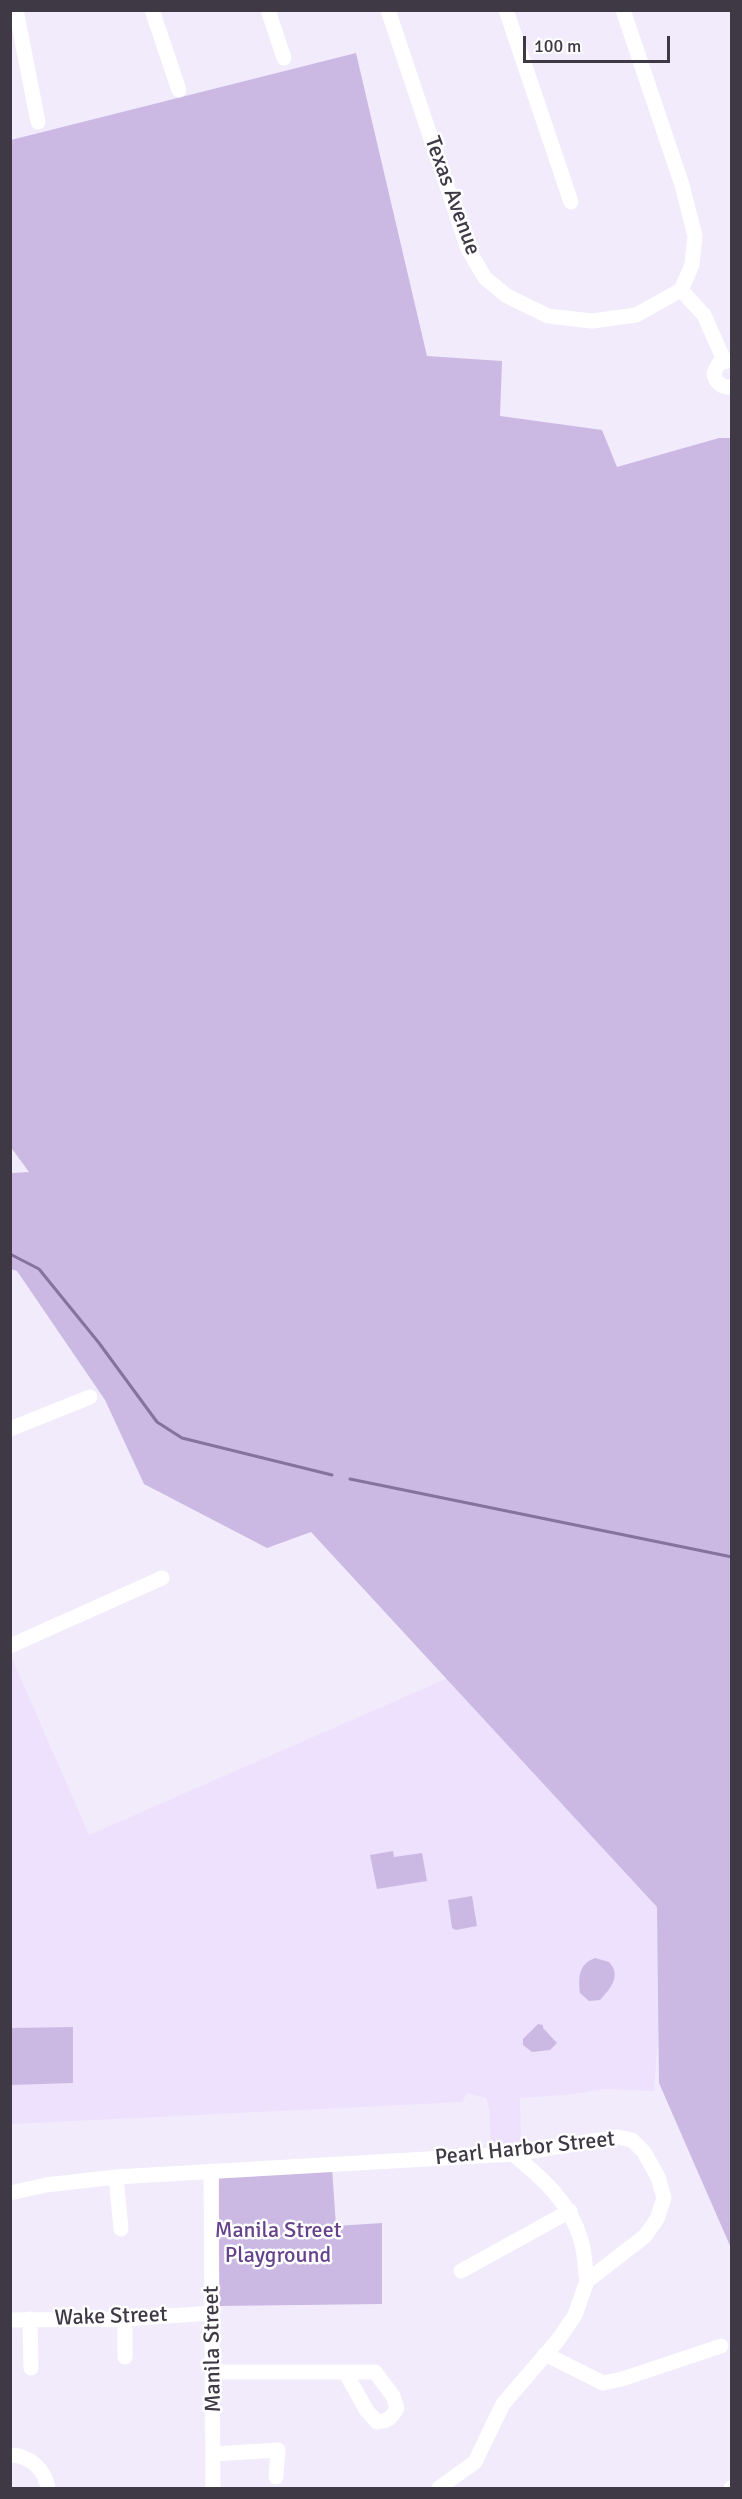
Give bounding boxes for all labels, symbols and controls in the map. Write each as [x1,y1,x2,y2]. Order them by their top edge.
scale bar [526,24,673,62]
text: 100 m [534,35,581,57]
street label: Texas Avenue [418,133,486,259]
street label: Pearl Harbor Street [434,2126,616,2172]
park label: Manila Street Playground [215,2218,341,2270]
street label: Manila Street [199,2285,227,2413]
street label: Wake Street [54,2302,168,2332]

